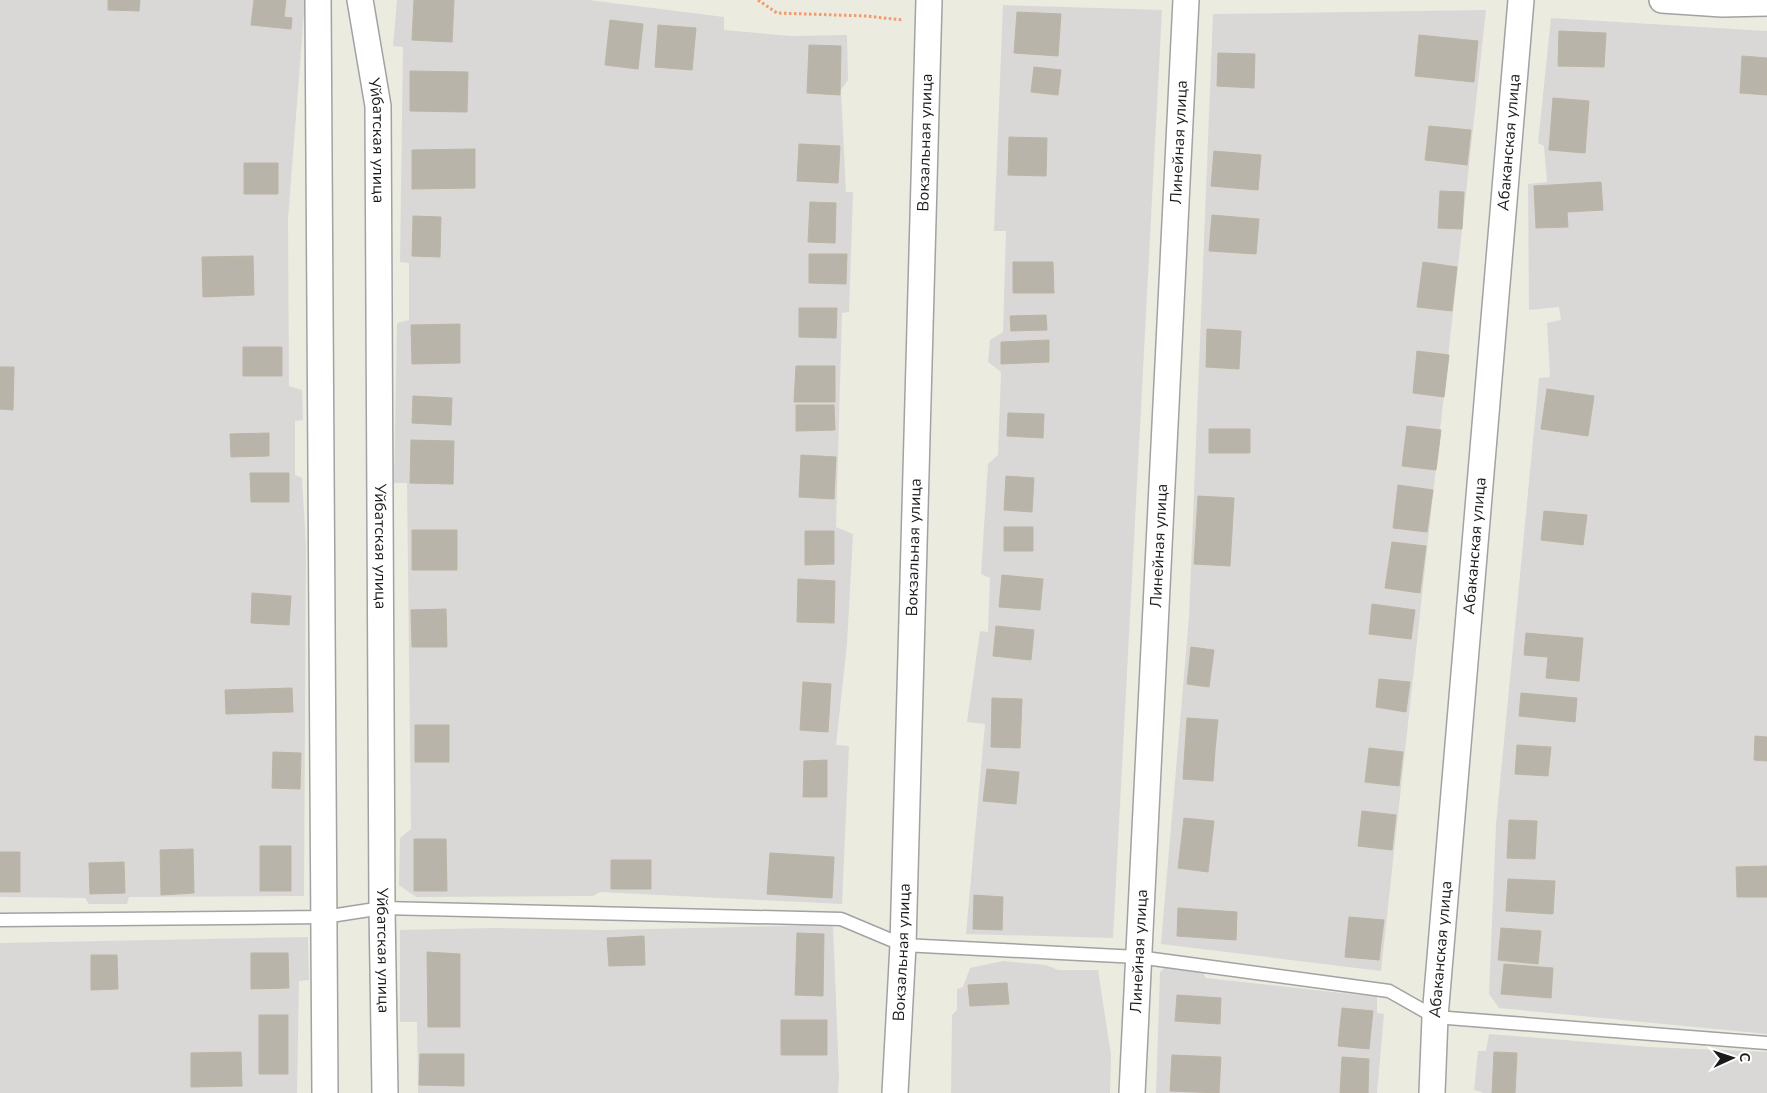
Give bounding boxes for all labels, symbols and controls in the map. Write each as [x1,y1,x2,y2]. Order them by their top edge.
street label: Вокзальная улица [912,73,938,212]
street label: Абаканская улица [1492,73,1526,212]
street label: Уйбатская улица [362,75,389,203]
street label: Линейная улица [1165,80,1193,205]
street label: Абаканская улица [1458,476,1492,615]
street label: Вокзальная улица [901,478,927,617]
street label: Уйбатская улица [369,483,392,609]
street label: Линейная улица [1145,483,1173,608]
street label: Абаканская улица [1424,880,1457,1019]
street label: Вокзальная улица [888,883,916,1022]
street label: Уйбатская улица [371,887,395,1013]
street label: Линейная улица [1125,889,1153,1014]
north arrow [1707,1033,1757,1083]
text: С [1735,1052,1754,1063]

